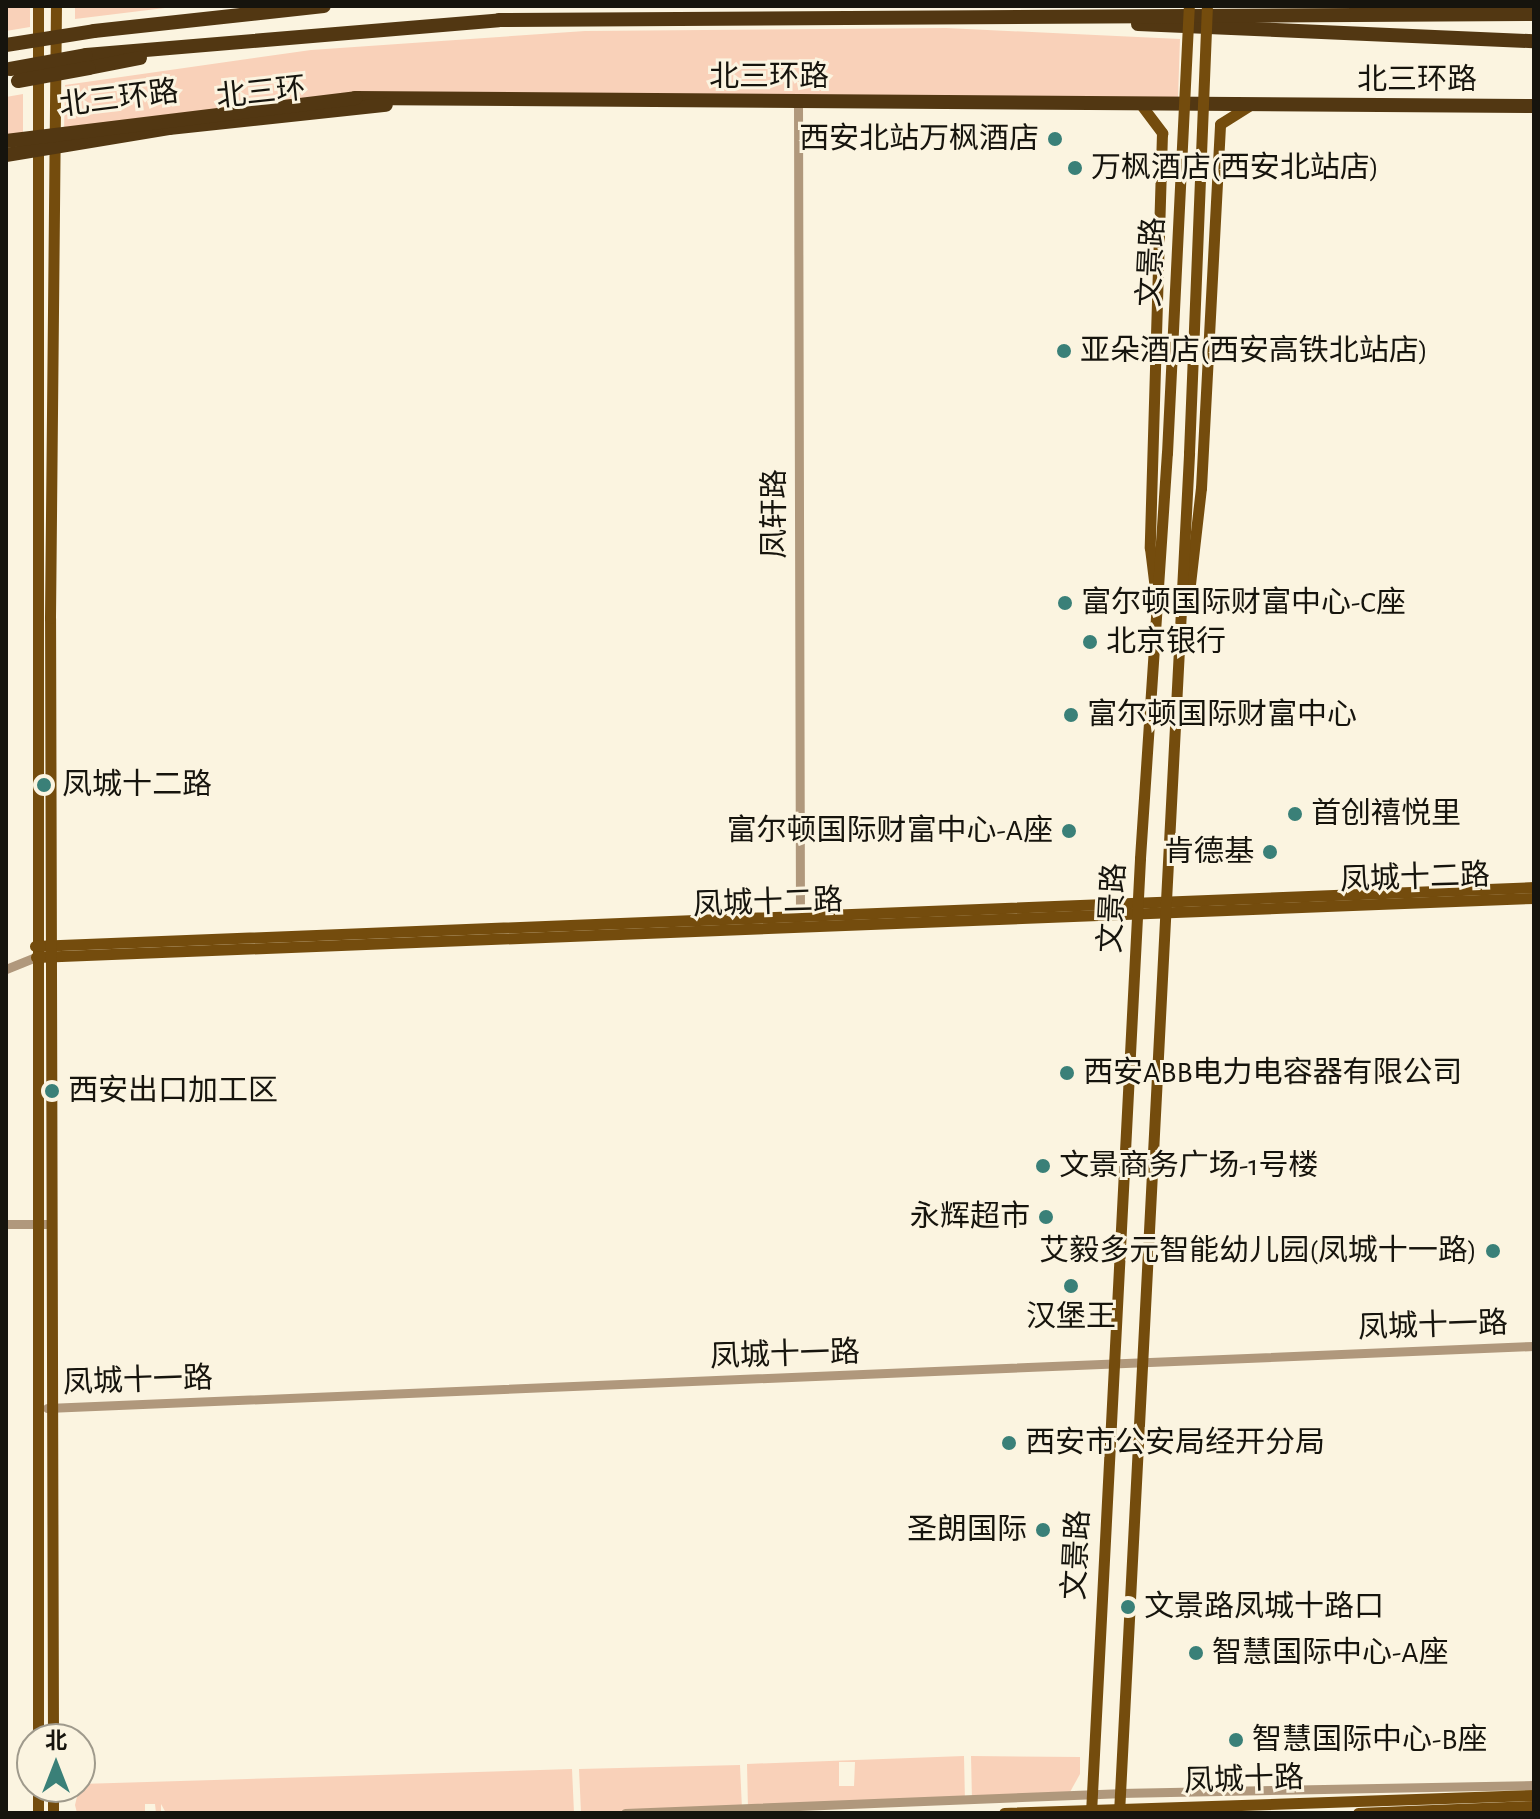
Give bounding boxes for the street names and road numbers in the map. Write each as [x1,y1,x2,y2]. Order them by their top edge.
street label: 北三环路 [709,59,829,95]
street label: 北三环路 [1357,62,1477,98]
street label: 北三环 [214,70,308,116]
street label: 北三环路 [57,74,181,124]
street label: 文景路 [1132,216,1172,308]
street label: 凤轩路 [757,469,793,559]
street label: 凤城十二路 [1339,857,1491,899]
street label: 文景路 [1093,862,1133,954]
street label: 凤城十二路 [692,882,844,924]
street label: 凤城十一路 [1357,1305,1509,1347]
street label: 凤城十一路 [709,1334,861,1376]
street label: 凤城十一路 [62,1360,214,1402]
street label: 文景路 [1057,1509,1097,1601]
street label: 凤城十路 [1183,1760,1305,1800]

